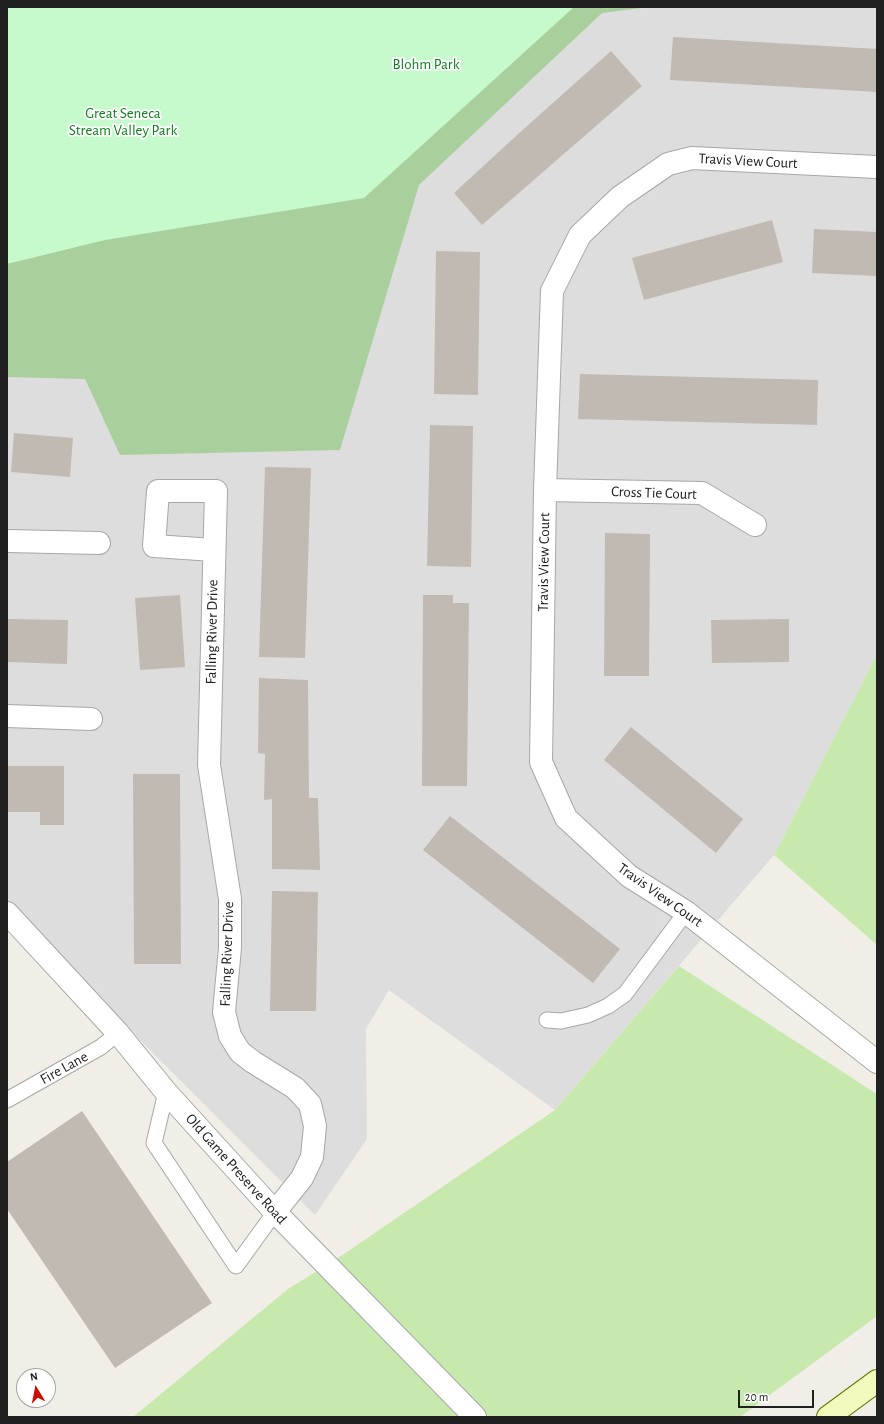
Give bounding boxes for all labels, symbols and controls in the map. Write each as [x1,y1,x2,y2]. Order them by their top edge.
park label: Blohm Park [392,55,460,73]
park label: Great Seneca Stream Valley Park [69,104,177,139]
street label: Travis View Court [698,149,798,173]
street label: Cross Tie Court [611,483,697,503]
street label: Travis View Court [534,512,554,612]
street label: Falling River Drive [202,579,222,685]
street label: Travis View Court [614,859,706,931]
street label: Falling River Drive [216,901,238,1007]
street label: Fire Lane [37,1048,91,1088]
street label: Old Game Preserve Road [182,1110,290,1228]
north arrow [16,1368,56,1408]
text: N [29,1371,39,1383]
scale bar [740,1382,816,1408]
text: 20 m [745,1391,768,1403]

